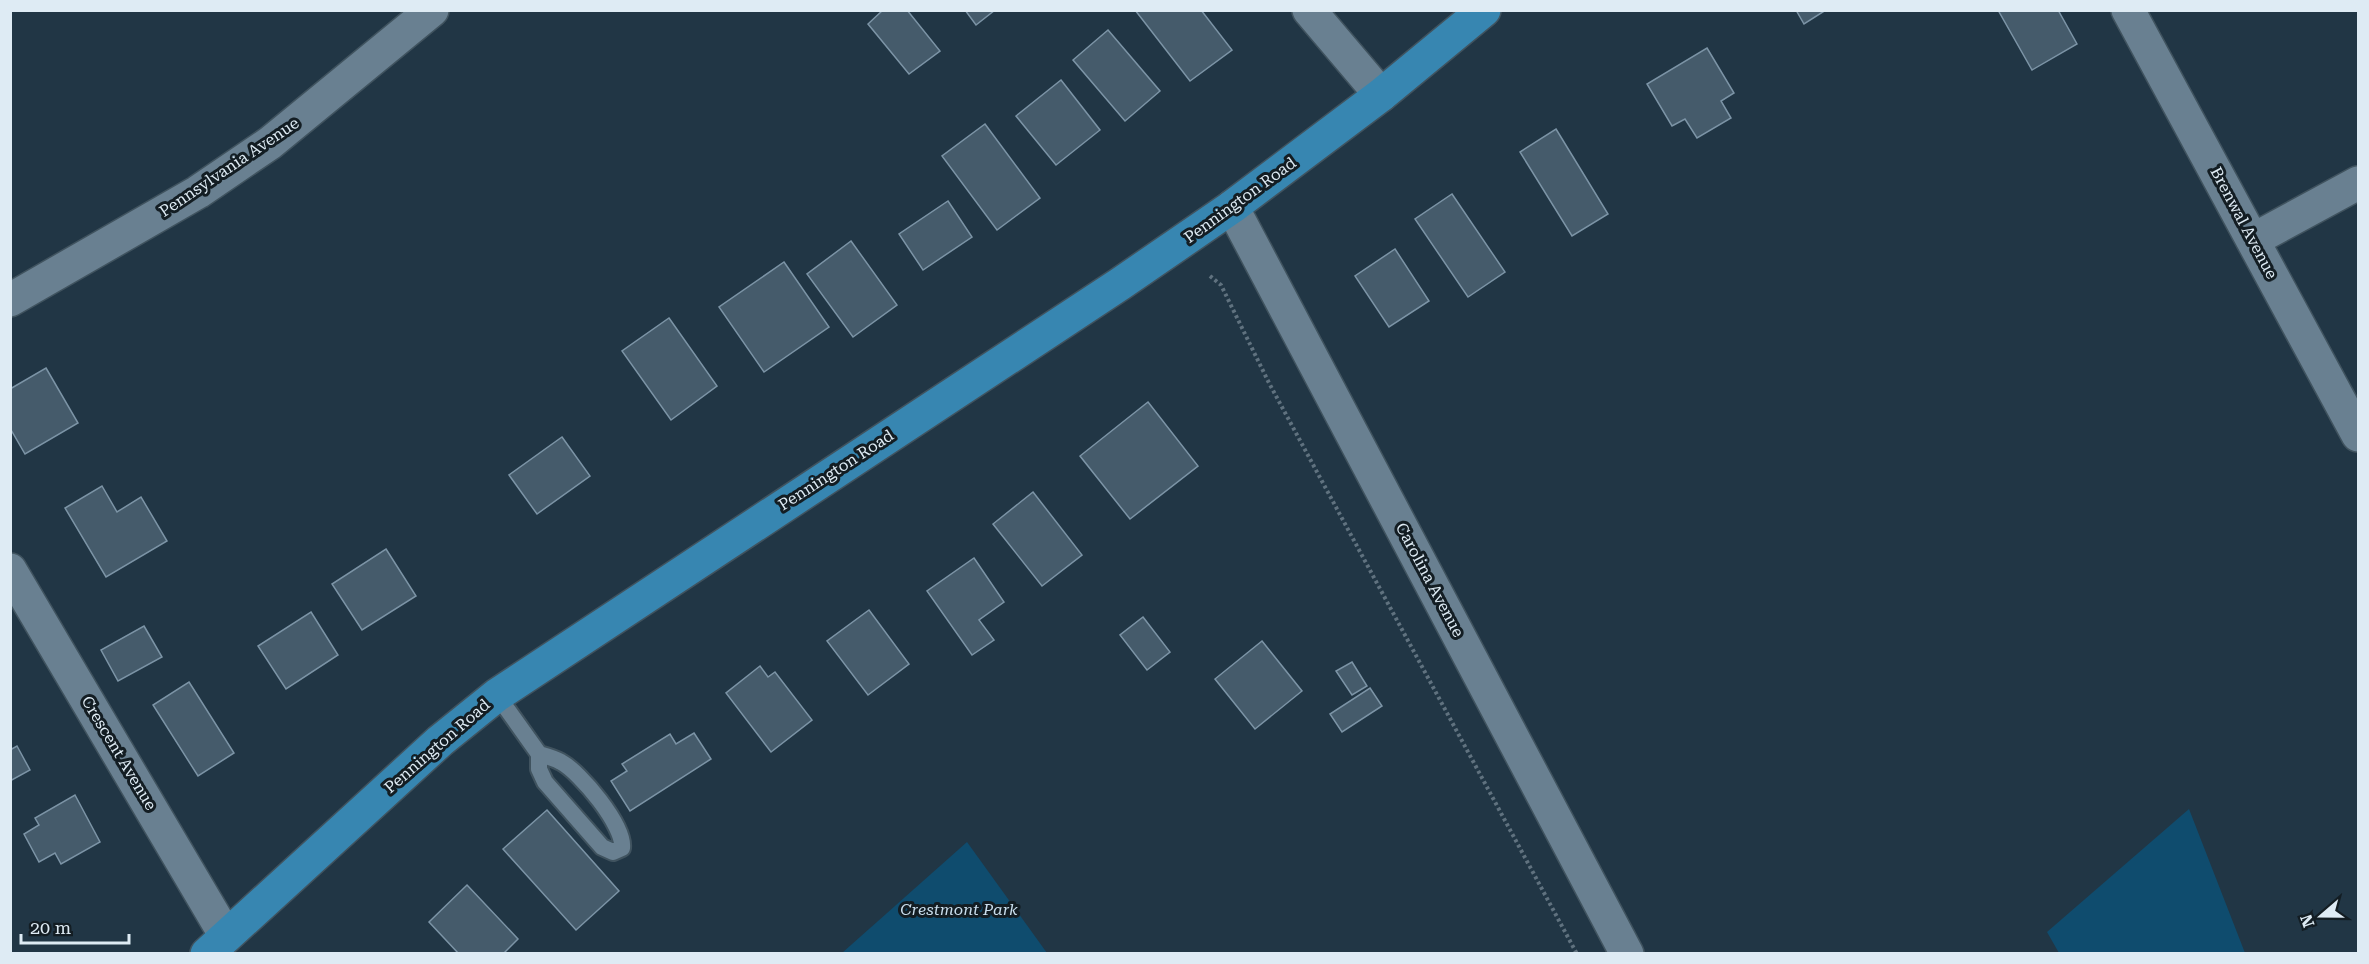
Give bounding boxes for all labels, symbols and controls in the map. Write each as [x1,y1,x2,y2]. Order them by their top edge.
street label: Pennsylvania Avenue [156,113,303,221]
street label: Pennington Road [1180,153,1300,247]
street label: Brenwal Avenue [2206,164,2282,282]
street label: Pennington Road [775,426,897,514]
street label: Carolina Avenue [1392,520,1468,641]
street label: Crescent Avenue [77,693,161,814]
street label: Pennington Road [380,695,494,797]
north arrow [2291,886,2351,946]
park label: Crestmont Park [900,900,1018,919]
scale bar [21,907,129,945]
text: N [2296,912,2318,930]
text: 20 m [30,917,71,938]

